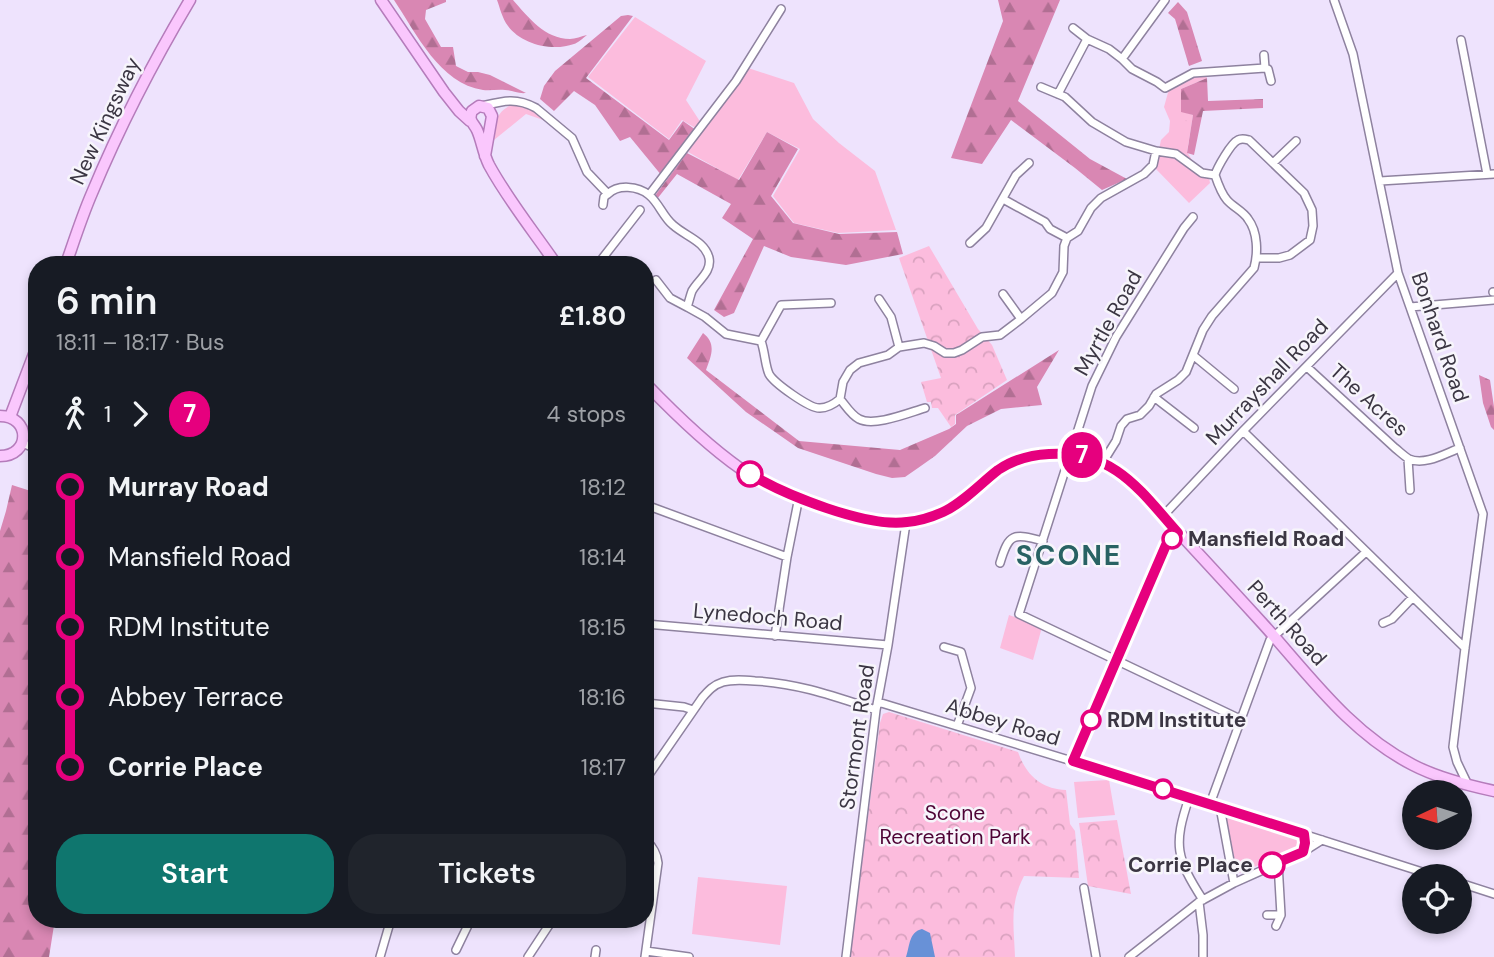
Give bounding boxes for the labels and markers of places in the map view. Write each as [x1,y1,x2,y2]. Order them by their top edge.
unlabelled marker [737,461,763,487]
place label: Mansfield Road [1188,525,1344,553]
marker: Mansfield Road [1162,529,1182,549]
place label: RDM Institute [1107,706,1247,734]
marker: RDM Institute [1081,710,1101,730]
unlabelled marker [1153,779,1173,799]
place label: Corrie Place [1128,851,1253,879]
marker: Corrie Place [1259,852,1285,878]

